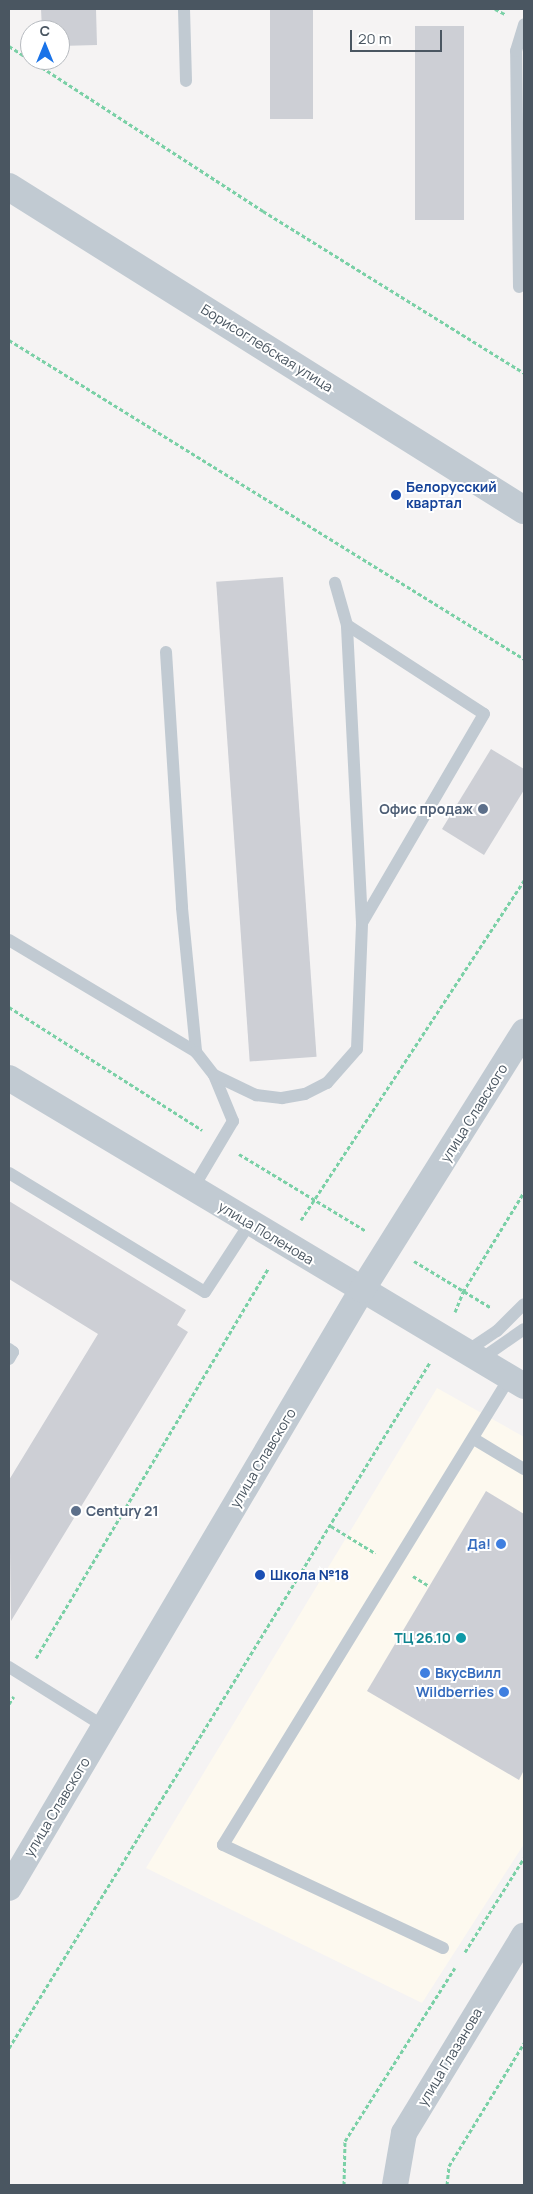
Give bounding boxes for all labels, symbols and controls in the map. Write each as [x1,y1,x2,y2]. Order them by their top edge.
north arrow [20,20,70,70]
scale bar [353,20,446,52]
text: С [40,21,50,40]
text: 20 m [358,28,391,49]
street label: Борисоглебская улица [198,301,336,395]
place label: Белорусский квартал [406,479,497,512]
marker: Белорусский квартал [390,489,402,501]
place label: Офис продаж [379,801,473,817]
marker: Офис продаж [477,803,489,815]
street label: улица Славского [437,1061,511,1165]
street label: улица Поленова [215,1198,317,1268]
street label: улица Славского [227,1405,299,1511]
place label: Century 21 [86,1503,159,1519]
marker: Century 21 [70,1505,82,1517]
place label: Да! [467,1536,491,1552]
marker: Да! [495,1538,507,1550]
place label: Школа №18 [270,1567,349,1583]
marker: Школа №18 [254,1569,266,1581]
place label: ТЦ 26.10 [394,1630,451,1646]
marker: ТЦ 26.10 [455,1632,467,1644]
place label: ВкусВилл [435,1665,501,1681]
marker: ВкусВилл [419,1667,431,1679]
place label: Wildberries [416,1684,494,1700]
marker: Wildberries [498,1686,510,1698]
street label: улица Славского [21,1754,93,1860]
street label: улица Глазанова [414,2005,486,2109]

